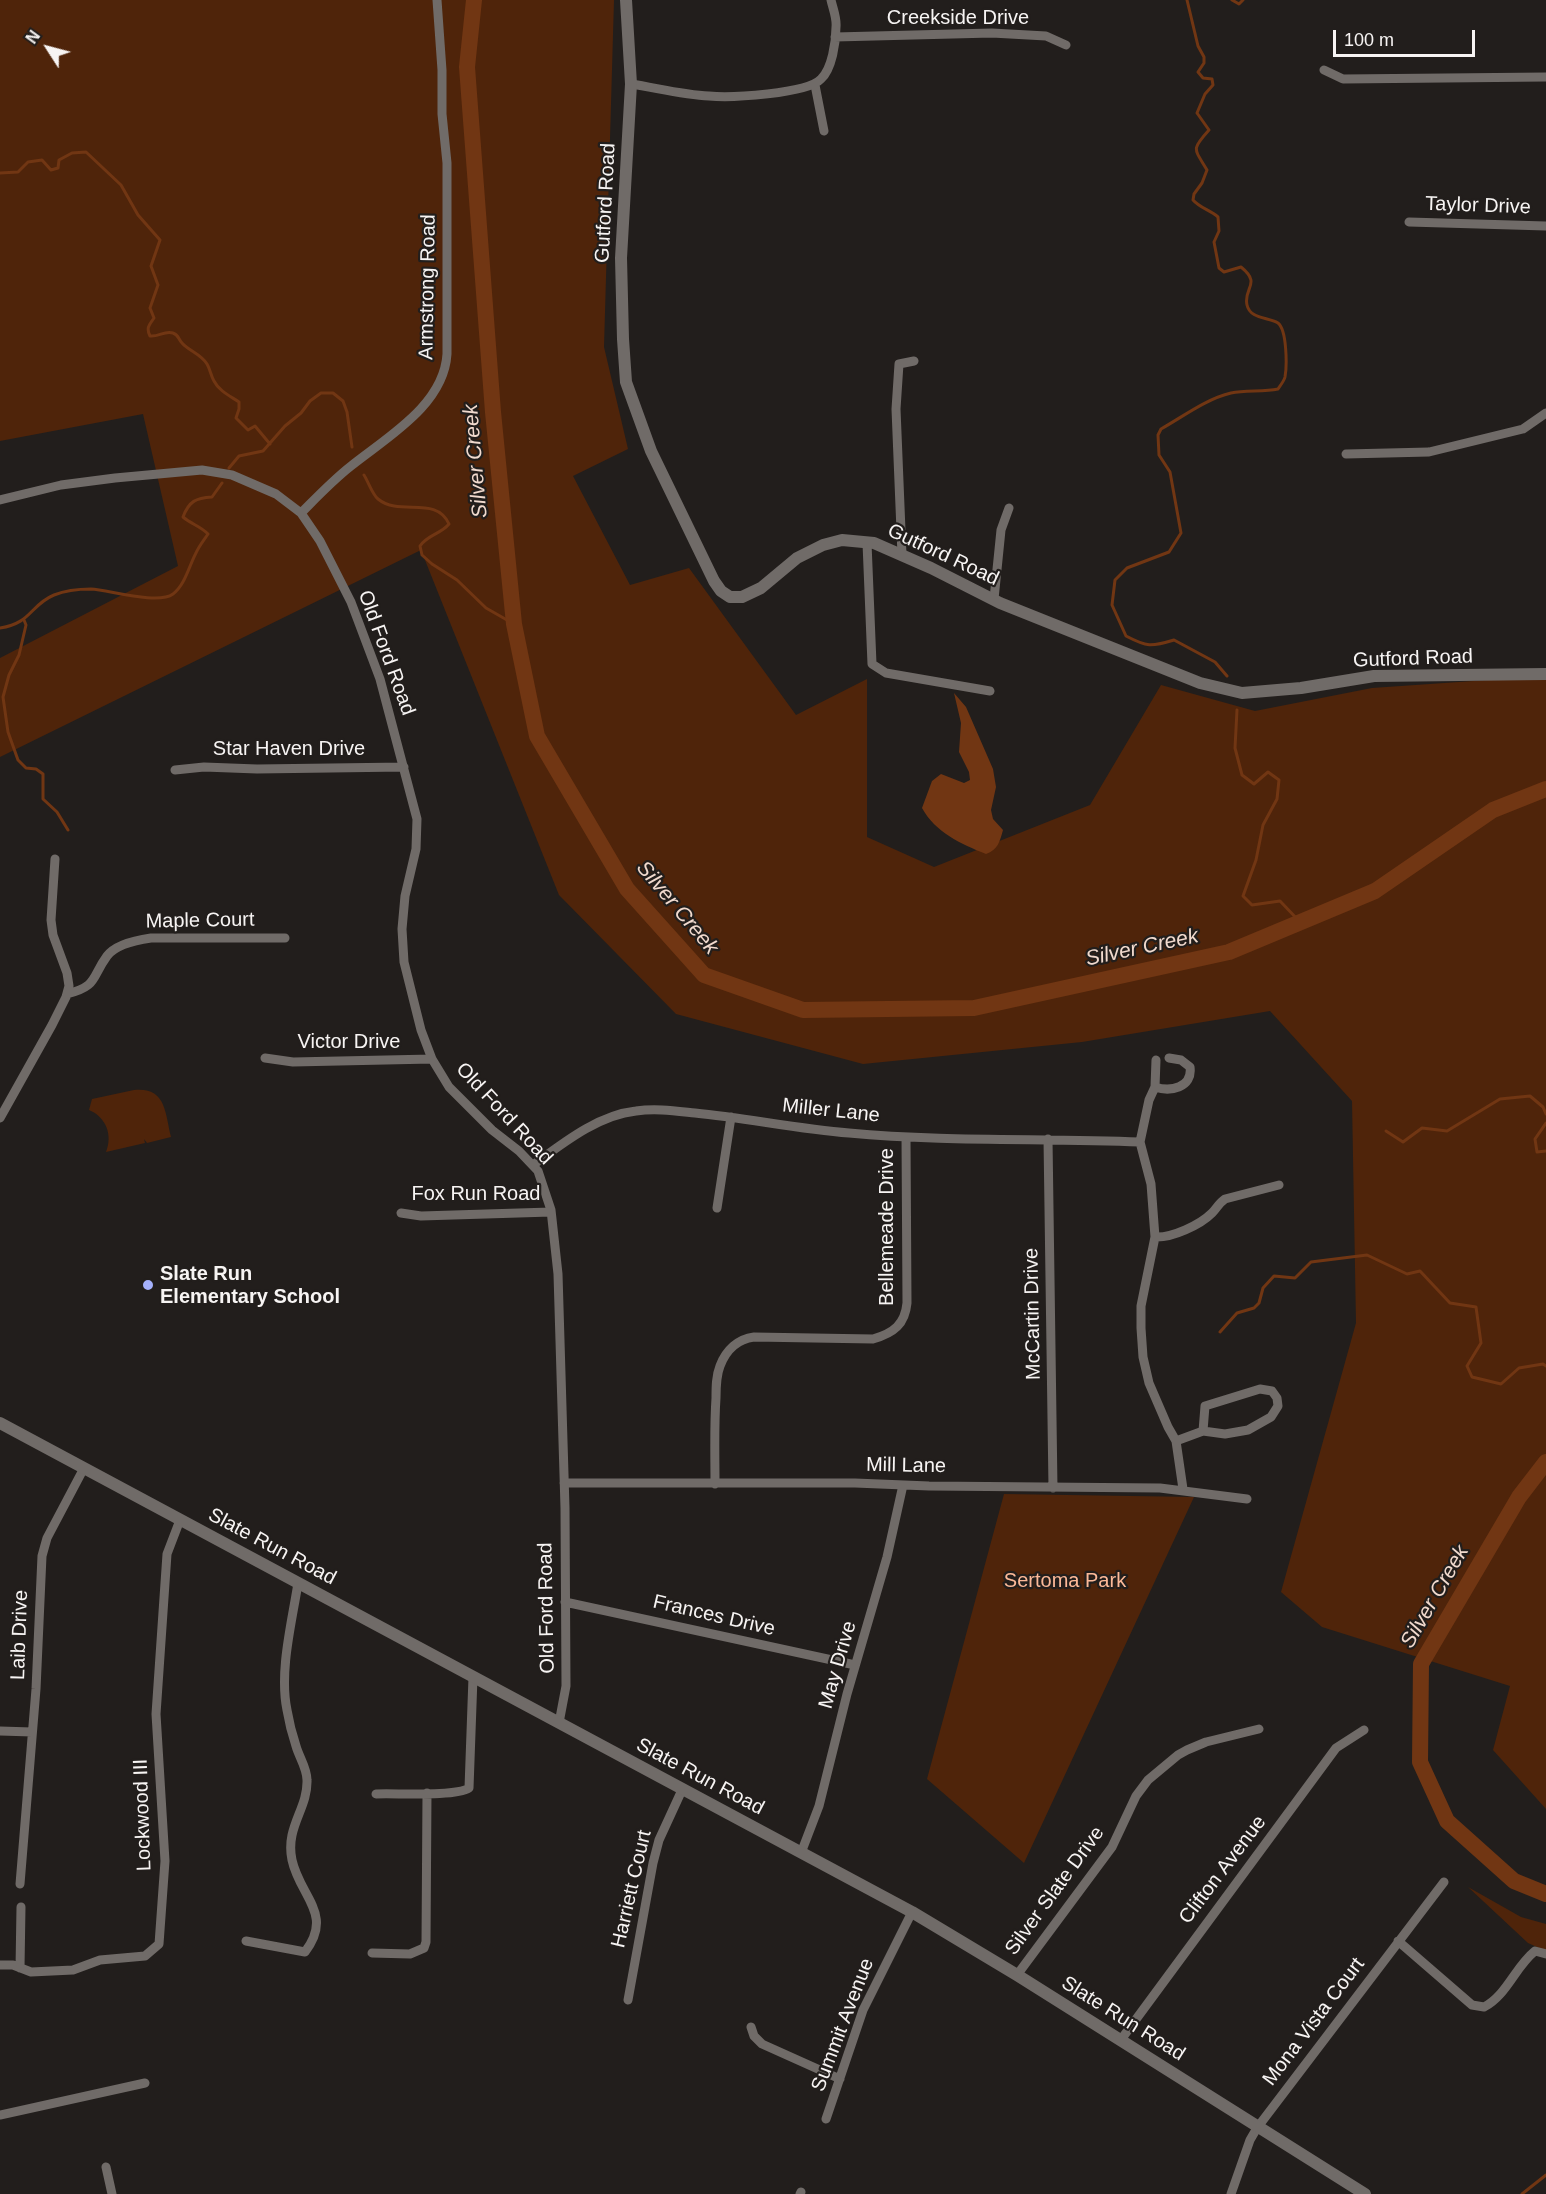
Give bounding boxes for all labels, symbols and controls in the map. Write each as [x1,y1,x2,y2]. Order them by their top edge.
street label: Creekside Drive [887,6,1029,30]
north arrow [18,18,78,78]
scale bar [1336,18,1478,56]
text: N [23,27,43,47]
text: 100 m [1344,30,1394,50]
street label: Gutford Road [591,142,621,264]
street label: Taylor Drive [1425,192,1531,220]
street label: Armstrong Road [415,214,441,360]
water label: Silver Creek [458,403,494,519]
street label: Gutford Road [884,519,1002,591]
street label: Old Ford Road [352,587,420,719]
street label: Gutford Road [1353,645,1473,673]
street label: Star Haven Drive [213,737,365,761]
water label: Silver Creek [631,856,723,960]
street label: Maple Court [145,908,255,934]
water label: Silver Creek [1083,924,1201,972]
street label: Victor Drive [298,1030,400,1054]
street label: Old Ford Road [450,1058,558,1170]
street label: Miller Lane [781,1094,881,1128]
street label: Bellemeade Drive [875,1148,899,1306]
street label: Fox Run Road [412,1182,540,1206]
street label: McCartin Drive [1020,1248,1046,1380]
place label: Slate Run Elementary School [160,1262,340,1309]
marker: Slate Run Elementary School [141,1278,155,1292]
street label: Mill Lane [866,1453,946,1479]
street label: Slate Run Road [204,1503,340,1591]
water label: Silver Creek [1395,1541,1475,1653]
street label: Old Ford Road [534,1542,560,1674]
park label: Sertoma Park [1004,1569,1126,1593]
street label: Laib Drive [6,1590,34,1680]
street label: Frances Drive [651,1590,777,1642]
street label: May Drive [814,1618,862,1712]
street label: Slate Run Road [632,1733,768,1821]
street label: Lockwood III [129,1758,157,1872]
street label: Clifton Avenue [1174,1811,1272,1929]
street label: Silver Slate Drive [1000,1822,1110,1960]
street label: Harriett Court [607,1828,657,1950]
street label: Mona Vista Court [1258,1953,1370,2091]
street label: Summit Avenue [807,1955,879,2095]
street label: Slate Run Road [1057,1971,1189,2067]

